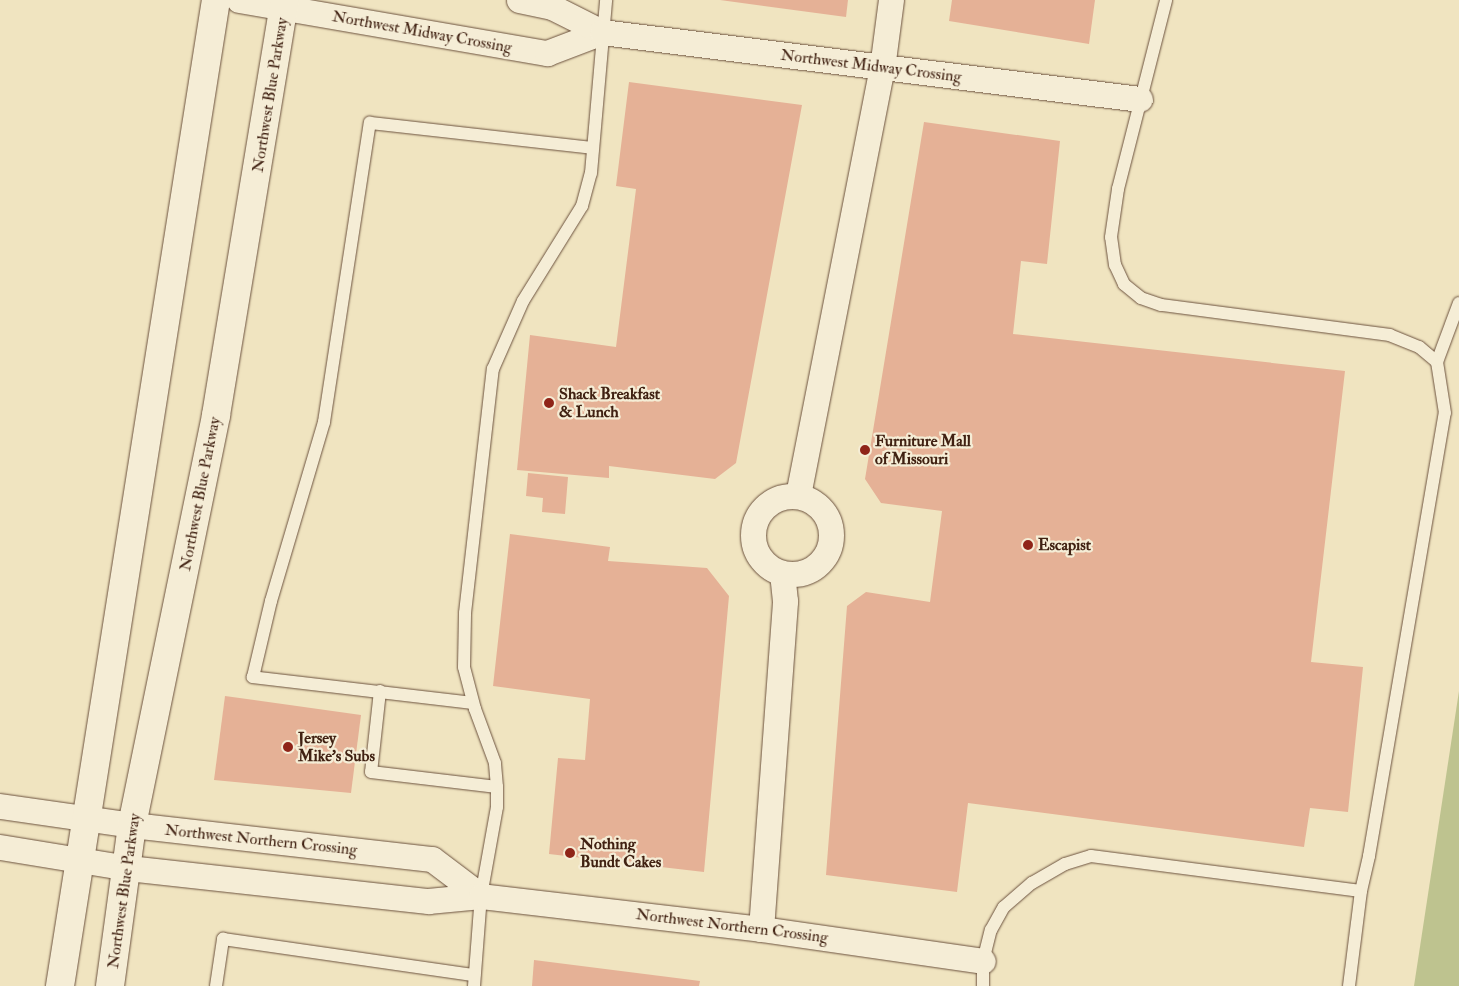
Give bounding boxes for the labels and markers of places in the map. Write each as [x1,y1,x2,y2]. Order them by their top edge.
place label: Shack Breakfast & Lunch [559,384,660,422]
marker: Shack Breakfast & Lunch [543,397,555,409]
place label: Furniture Mall of Missouri [875,431,971,469]
marker: Furniture Mall of Missouri [859,444,871,456]
place label: Escapist [1038,535,1091,555]
marker: Escapist [1022,539,1034,551]
place label: Jersey Mike's Subs [298,728,375,766]
marker: Jersey Mike's Subs [282,741,294,753]
place label: Nothing Bundt Cakes [580,834,661,872]
marker: Nothing Bundt Cakes [564,847,576,859]

